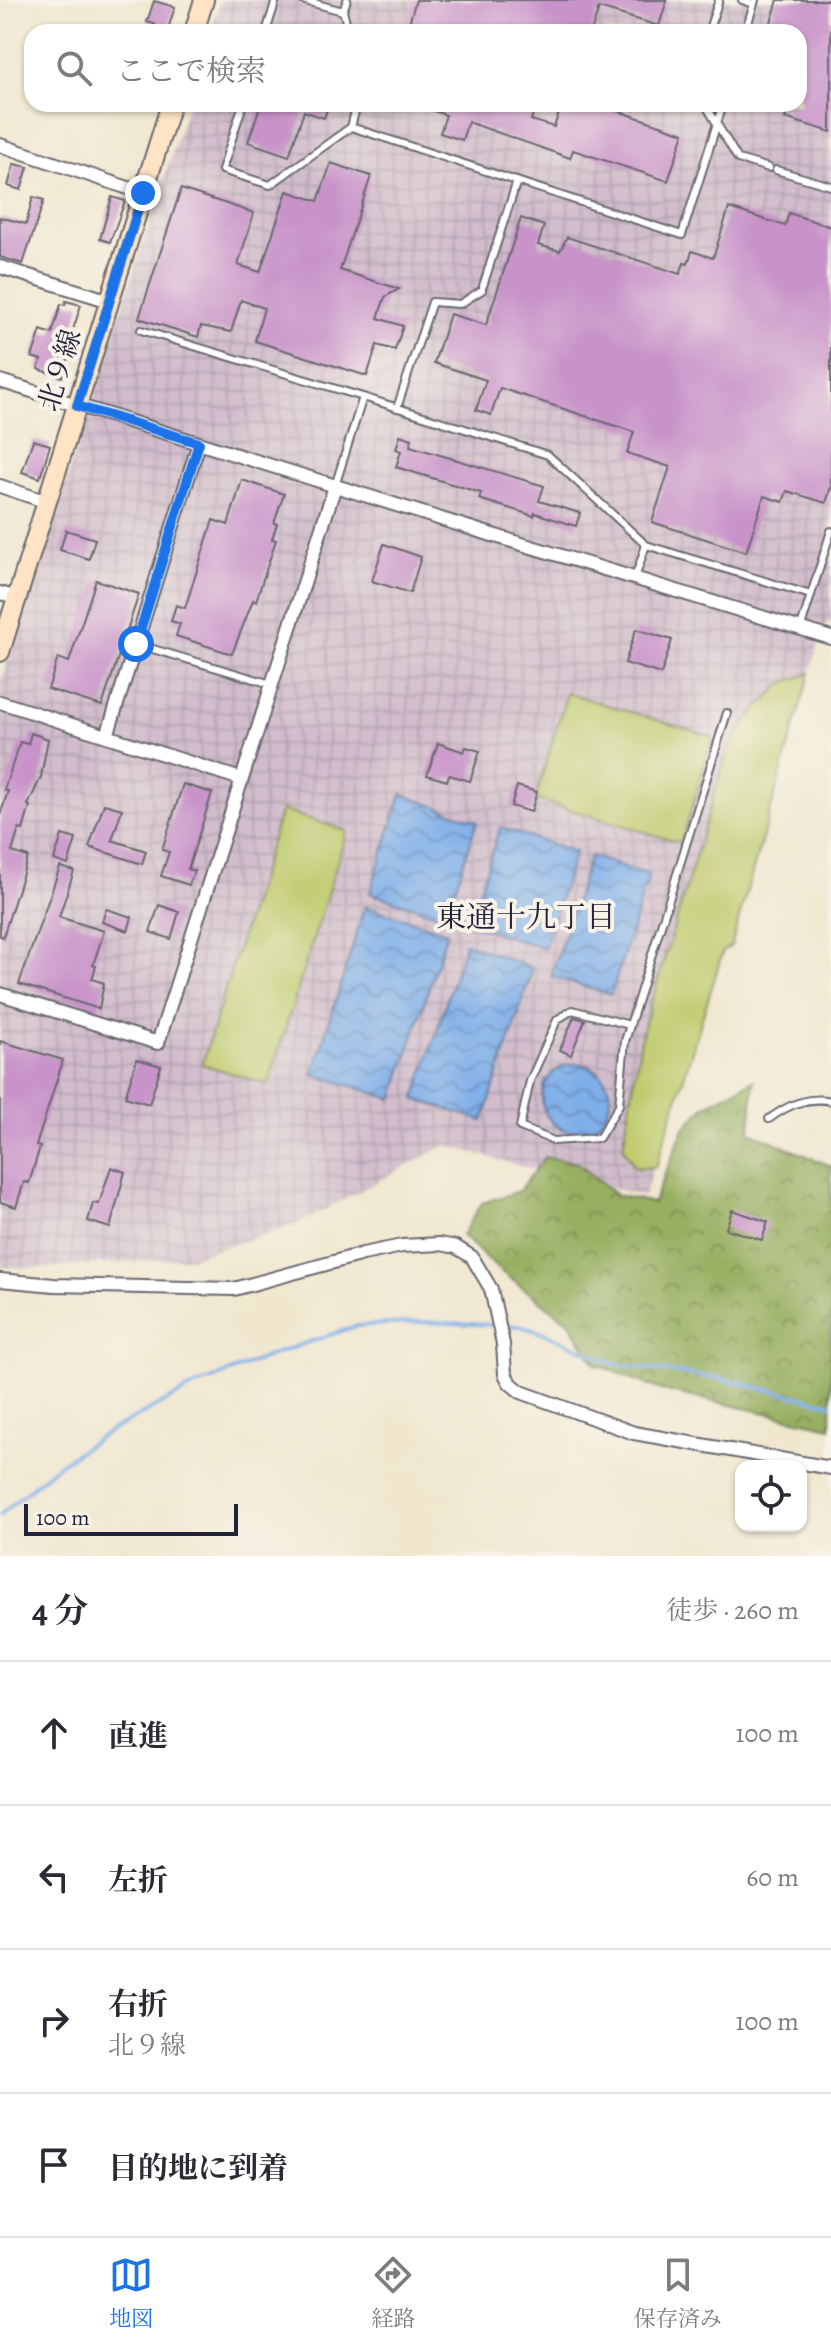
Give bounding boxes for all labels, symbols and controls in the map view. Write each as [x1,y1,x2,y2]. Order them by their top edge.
search box [24,24,807,112]
icon: search [52,46,96,90]
text: ここで検索 [116,51,266,91]
route end [125,175,161,211]
street label: 北９線 [30,325,90,416]
route start [118,626,154,662]
district label: 東通十九丁目 [436,897,616,937]
map controls [735,1460,807,1532]
button: locate [735,1460,807,1532]
scale bar [24,1500,238,1536]
text: 100 m [36,1503,90,1533]
text: 4 分 [32,1587,88,1634]
text: 徒歩 · 260 m [667,1593,799,1628]
icon: ahead [32,1711,76,1755]
text: 直進 [108,1716,168,1756]
text: 100 m [736,1716,799,1751]
icon: left [32,1855,76,1899]
text: 左折 [108,1860,168,1900]
text: 60 m [746,1860,799,1895]
text: 右折 [108,1984,168,2024]
icon: right [32,1999,76,2043]
text: 100 m [736,2004,799,2039]
text: 北９線 [108,2028,186,2063]
icon: arrive [32,2143,76,2187]
text: 目的地に到着 [108,2148,288,2188]
tab: 地図 [109,2253,153,2334]
tab: 経路 [371,2253,416,2334]
tab: 保存済み [634,2253,722,2334]

